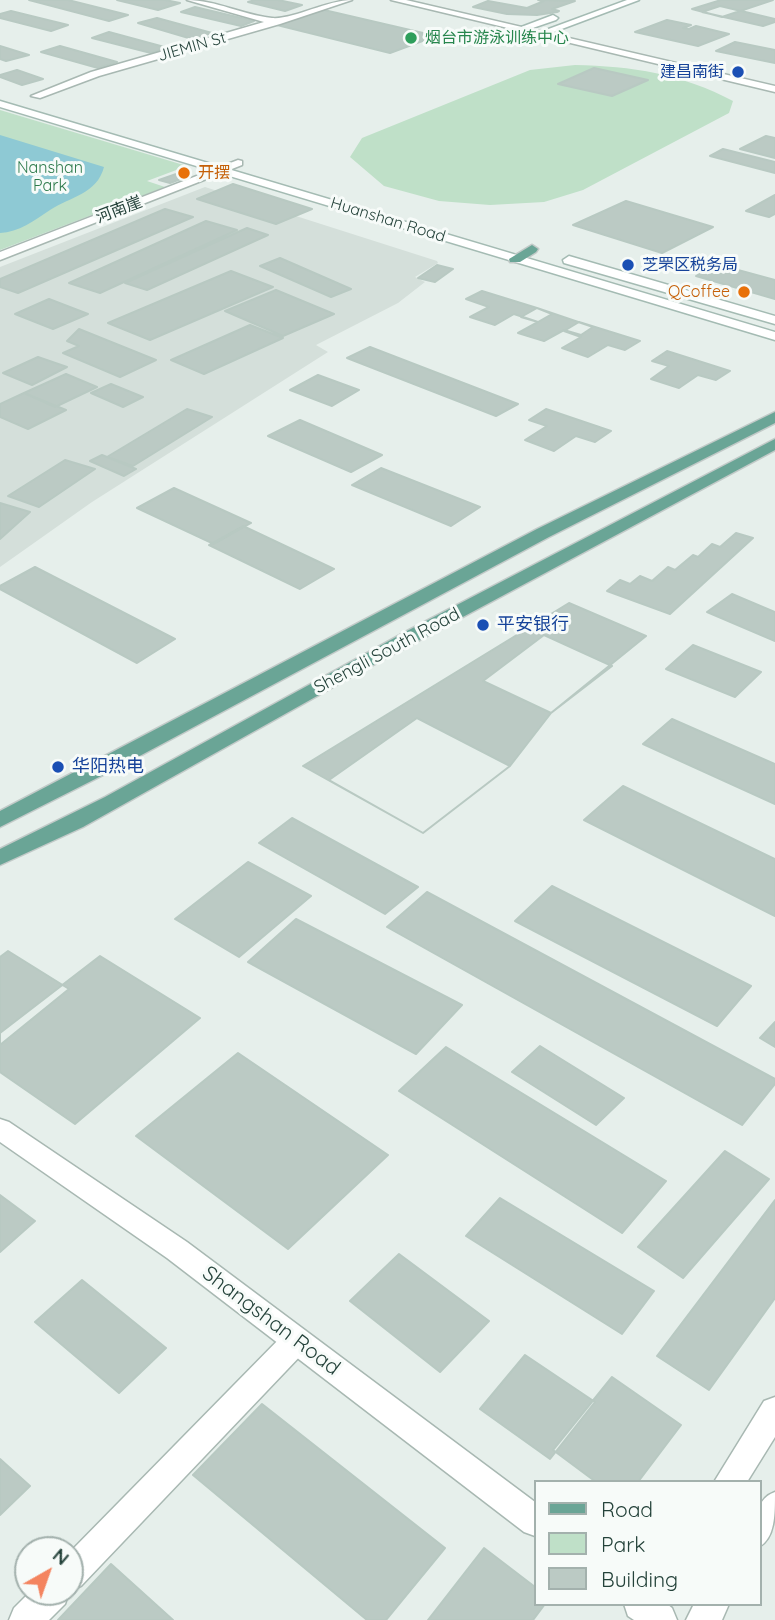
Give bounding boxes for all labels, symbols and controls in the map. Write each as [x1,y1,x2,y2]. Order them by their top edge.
street label: JIEMIN St [156,28,228,66]
place label: 烟台市游泳训练中心 [425,28,569,48]
marker: 烟台市游泳训练中心 [403,30,419,46]
place label: 建昌南街 [660,62,724,82]
marker: 建昌南街 [730,64,746,80]
park label: Nanshan Park [17,158,83,196]
place label: 开摆 [198,163,230,183]
marker: 开摆 [176,165,192,181]
street label: 河南崖 [93,192,145,228]
street label: Huanshan Road [328,193,448,247]
place label: 芝罘区税务局 [642,255,738,275]
marker: 芝罘区税务局 [620,257,636,273]
place label: QCoffee [668,282,730,302]
marker: QCoffee [736,284,752,300]
street label: Shengli South Road [310,603,464,699]
place label: 平安银行 [497,614,569,636]
marker: 平安银行 [475,617,491,633]
place label: 华阳热电 [72,756,144,778]
marker: 华阳热电 [50,759,66,775]
street label: Shangshan Road [197,1261,345,1381]
legend [534,1480,761,1606]
text: Road [601,1496,653,1522]
text: Park [601,1531,645,1557]
north arrow [14,1536,84,1606]
text: N [48,1543,74,1570]
text: Building [601,1566,678,1592]

